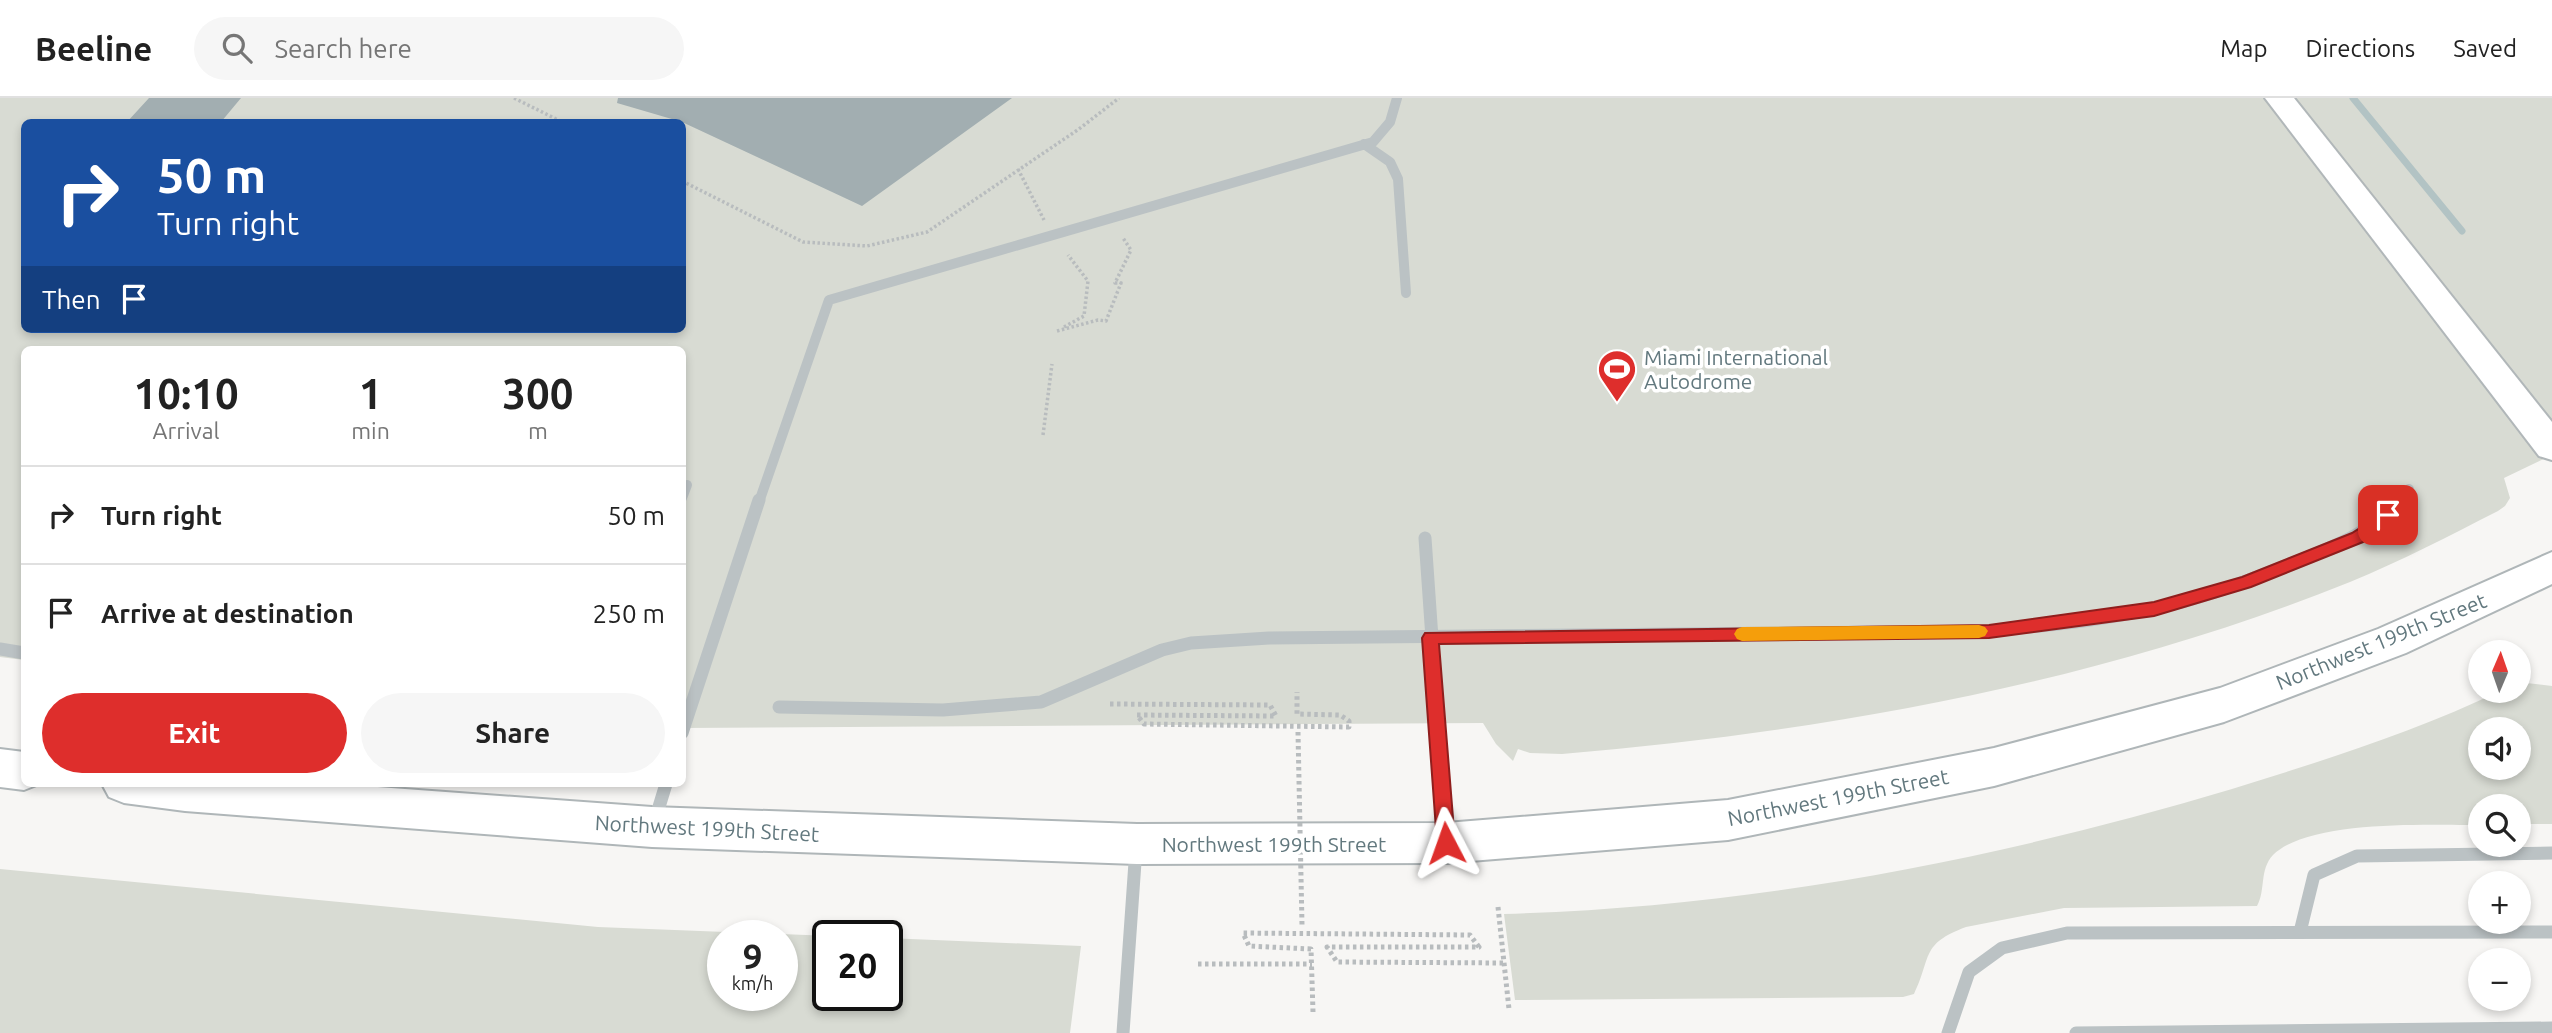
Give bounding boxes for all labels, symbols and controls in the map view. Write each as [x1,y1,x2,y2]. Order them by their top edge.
search box [194,17,684,80]
icon: search [218,29,256,67]
text: Beeline [35,30,152,67]
text: Search here [274,34,412,63]
text: Map [2220,35,2267,62]
text: Directions [2305,35,2415,62]
text: Saved [2453,35,2517,62]
icon: right [42,147,133,238]
text: 50 m [157,147,266,202]
text: Turn right [157,205,299,241]
icon: arrive [115,280,153,318]
text: Then [42,285,101,314]
place label: Miami International Autodrome [1644,345,1828,393]
sports icon: Miami International Autodrome [1596,348,1638,403]
text: 10:10 [134,370,239,417]
text: 1 [359,370,382,417]
text: 300 [502,370,573,417]
text: Arrival [153,418,220,443]
text: min [351,418,390,443]
text: m [528,418,548,443]
pin [2358,485,2418,545]
icon: right [42,496,80,534]
icon: arrive [2369,496,2407,534]
text: Turn right [101,501,222,530]
text: 50 m [607,501,665,530]
street label: Northwest 199th Street [2272,588,2490,694]
icon: arrive [42,594,80,632]
text: Arrive at destination [101,599,354,628]
text: 250 m [593,599,665,628]
north arrow [2468,640,2530,704]
map controls [2468,640,2531,1011]
button: Exit [42,693,347,773]
button: Share [361,693,665,773]
button: sound [2468,717,2531,780]
street label: Northwest 199th Street [1725,764,1951,830]
button: search [2468,794,2531,857]
position arrow [1409,806,1483,880]
street label: Northwest 199th Street [594,810,820,846]
street label: Northwest 199th Street [1162,832,1386,856]
button: + [2468,871,2531,934]
speed limit sign: 20 [812,920,903,1011]
text: 9 [743,936,762,976]
button: − [2468,948,2531,1011]
text: km/h [732,973,773,993]

